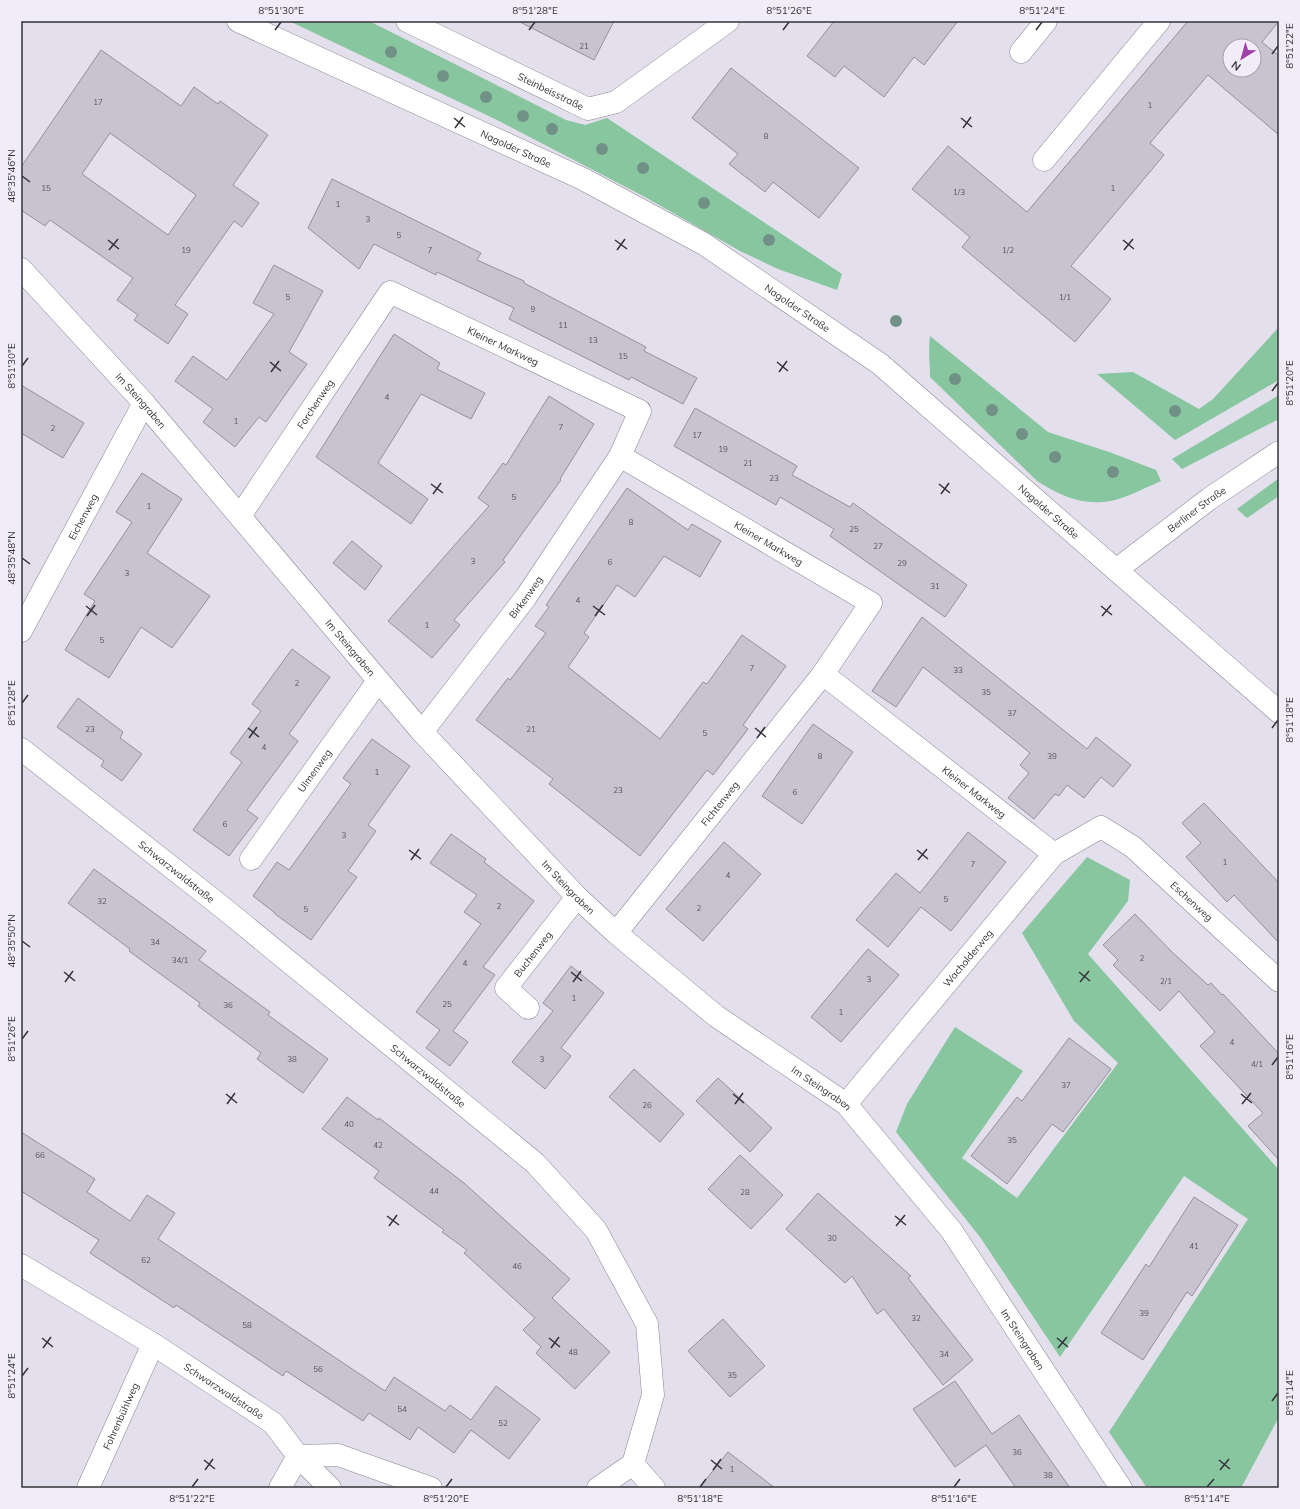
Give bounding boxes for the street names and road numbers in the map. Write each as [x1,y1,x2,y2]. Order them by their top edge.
street label: Steinbeisstraße [516,69,586,113]
street label: Nagolder Straße [479,127,554,170]
street label: Nagolder Straße [762,281,833,335]
street label: Kleiner Markweg [465,323,541,368]
street label: Im Steingraben [113,370,169,431]
street label: Forchenweg [294,377,336,431]
street label: Nagolder Straße [1016,481,1082,541]
street label: Berliner Straße [1165,483,1228,535]
street label: Eichenweg [65,491,100,542]
street label: Kleiner Markweg [732,518,805,568]
street label: Birkenweg [506,573,545,621]
street label: Im Steingraben [323,616,378,679]
street label: Ulmenweg [295,746,334,794]
street label: Kleiner Markweg [940,763,1009,821]
street label: Fichtenweg [698,778,741,828]
street label: Schwarzwaldstraße [136,837,217,905]
street label: Im Steingraben [539,857,598,917]
street label: Eschenweg [1168,878,1216,924]
street label: Wacholderweg [940,927,995,989]
street label: Buchenweg [511,928,555,979]
street label: Schwarzwaldstraße [388,1041,468,1110]
street label: Im Steingraben [789,1063,855,1113]
street label: Im Steingraben [998,1306,1048,1372]
street label: Schwarzwaldstraße [182,1360,267,1422]
street label: Fohrenbühlweg [100,1380,141,1452]

